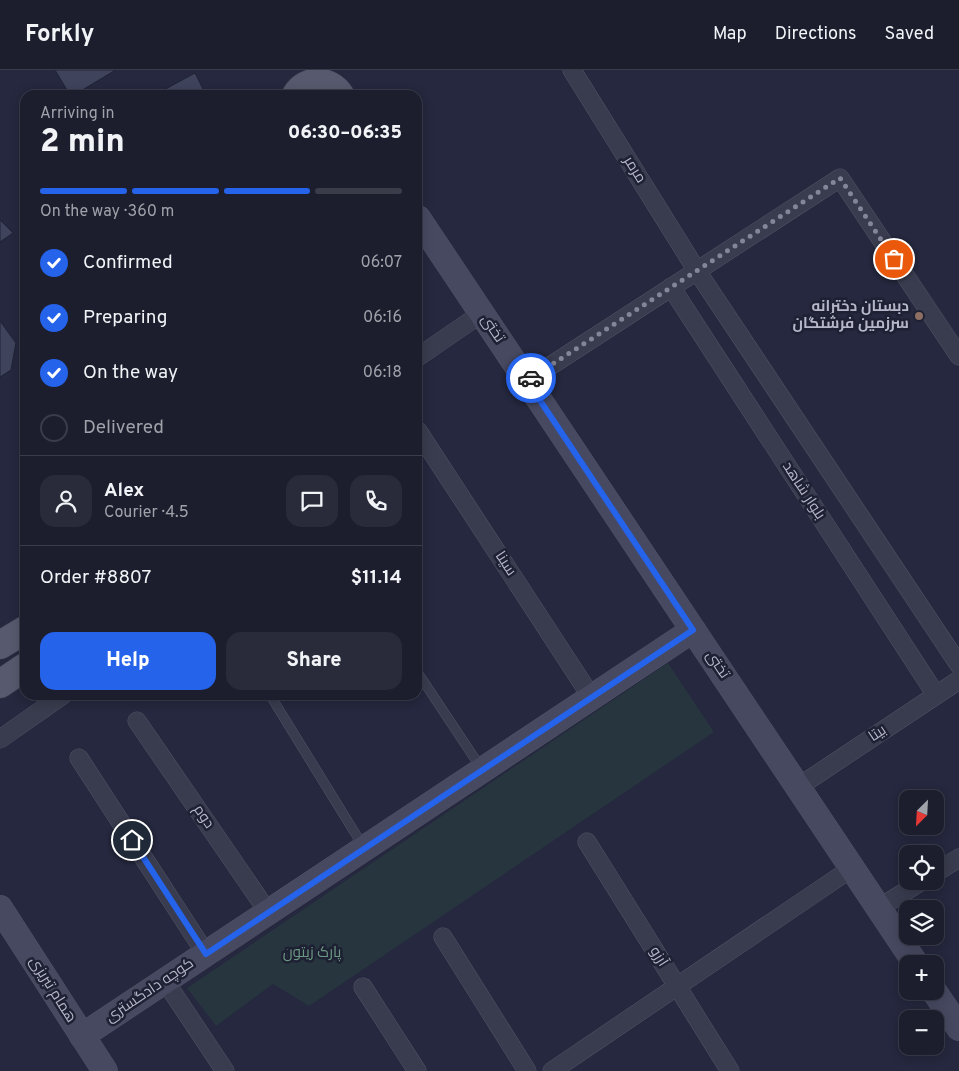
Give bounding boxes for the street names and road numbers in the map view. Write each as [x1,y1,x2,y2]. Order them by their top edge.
street label: مرمر [618,152,650,187]
street label: تختى [476,311,508,347]
street label: بلوار شاهد [777,458,829,524]
street label: سینا [490,548,520,580]
street label: تختى [701,647,733,683]
street label: بیتا [866,721,890,747]
street label: دوم [188,801,218,833]
street label: آرزو [645,943,671,971]
street label: همام تبریزی [24,953,80,1027]
street label: کوچه دادگستری [102,954,198,1028]

